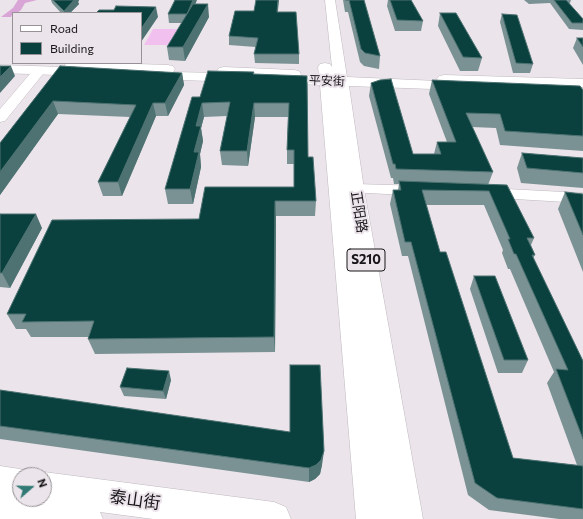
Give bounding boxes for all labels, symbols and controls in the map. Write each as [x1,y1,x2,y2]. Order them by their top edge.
legend [12,12,142,64]
text: Road [50,21,78,35]
text: Building [50,41,94,55]
street label: 平安街 [309,73,345,89]
street label: 正阳路 [347,190,371,234]
road number: S210 [347,249,385,271]
north arrow [12,467,52,507]
text: N [35,477,50,489]
street label: 泰山街 [108,486,162,514]

